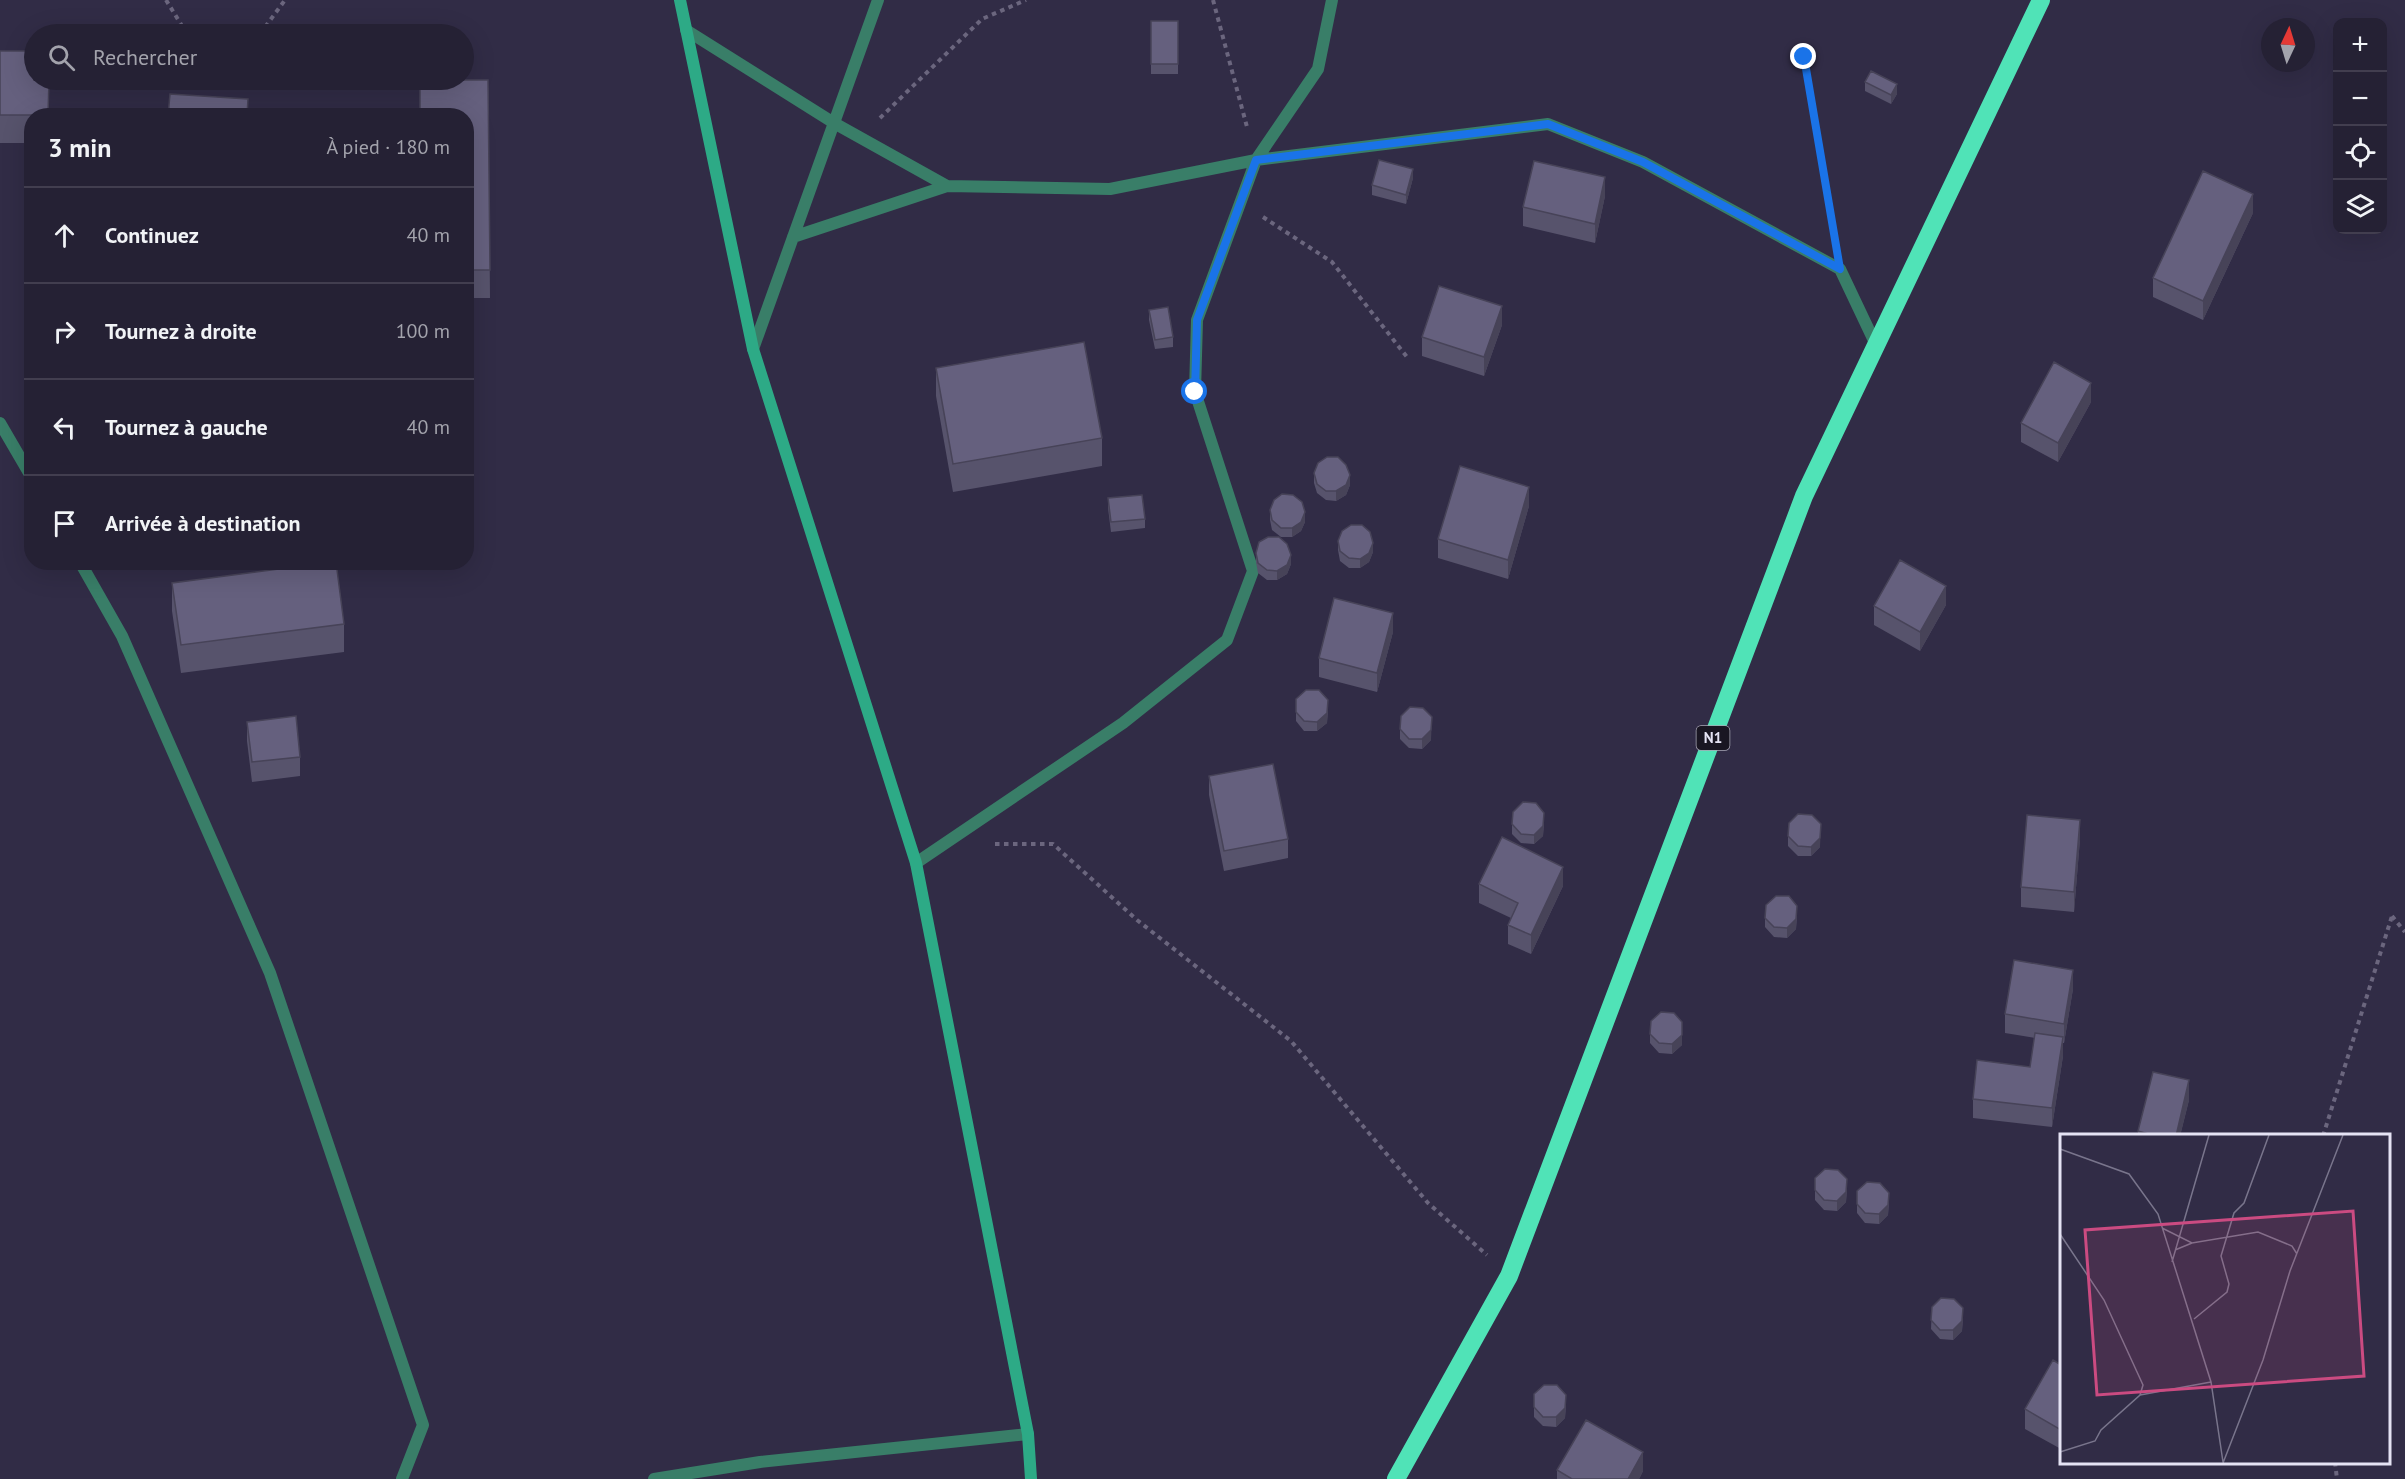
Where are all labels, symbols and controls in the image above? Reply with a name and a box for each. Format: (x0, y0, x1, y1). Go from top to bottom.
north arrow (2261, 18, 2315, 72)
map controls (2333, 18, 2387, 234)
button: + (2333, 18, 2387, 72)
search box (24, 24, 474, 90)
icon: search (45, 41, 78, 74)
text: Rechercher (93, 43, 197, 71)
route end (1790, 43, 1816, 69)
button: − (2333, 72, 2387, 126)
button: locate (2333, 126, 2387, 180)
text: 3 min (48, 131, 111, 164)
text: À pied · 180 m (326, 134, 450, 160)
button: layers (2333, 180, 2387, 234)
icon: ahead (48, 219, 81, 252)
text: Continuez (105, 221, 199, 249)
text: 40 m (407, 222, 450, 248)
icon: right (48, 315, 81, 348)
text: Tournez à droite (105, 317, 257, 345)
text: 100 m (396, 318, 450, 344)
route start (1181, 378, 1207, 404)
icon: left (48, 411, 81, 444)
text: Tournez à gauche (105, 413, 268, 441)
text: 40 m (407, 414, 450, 440)
icon: arrive (48, 507, 81, 540)
text: Arrivée à destination (105, 509, 301, 537)
road number: N1 (1696, 726, 1730, 750)
inset map (2060, 1134, 2390, 1464)

